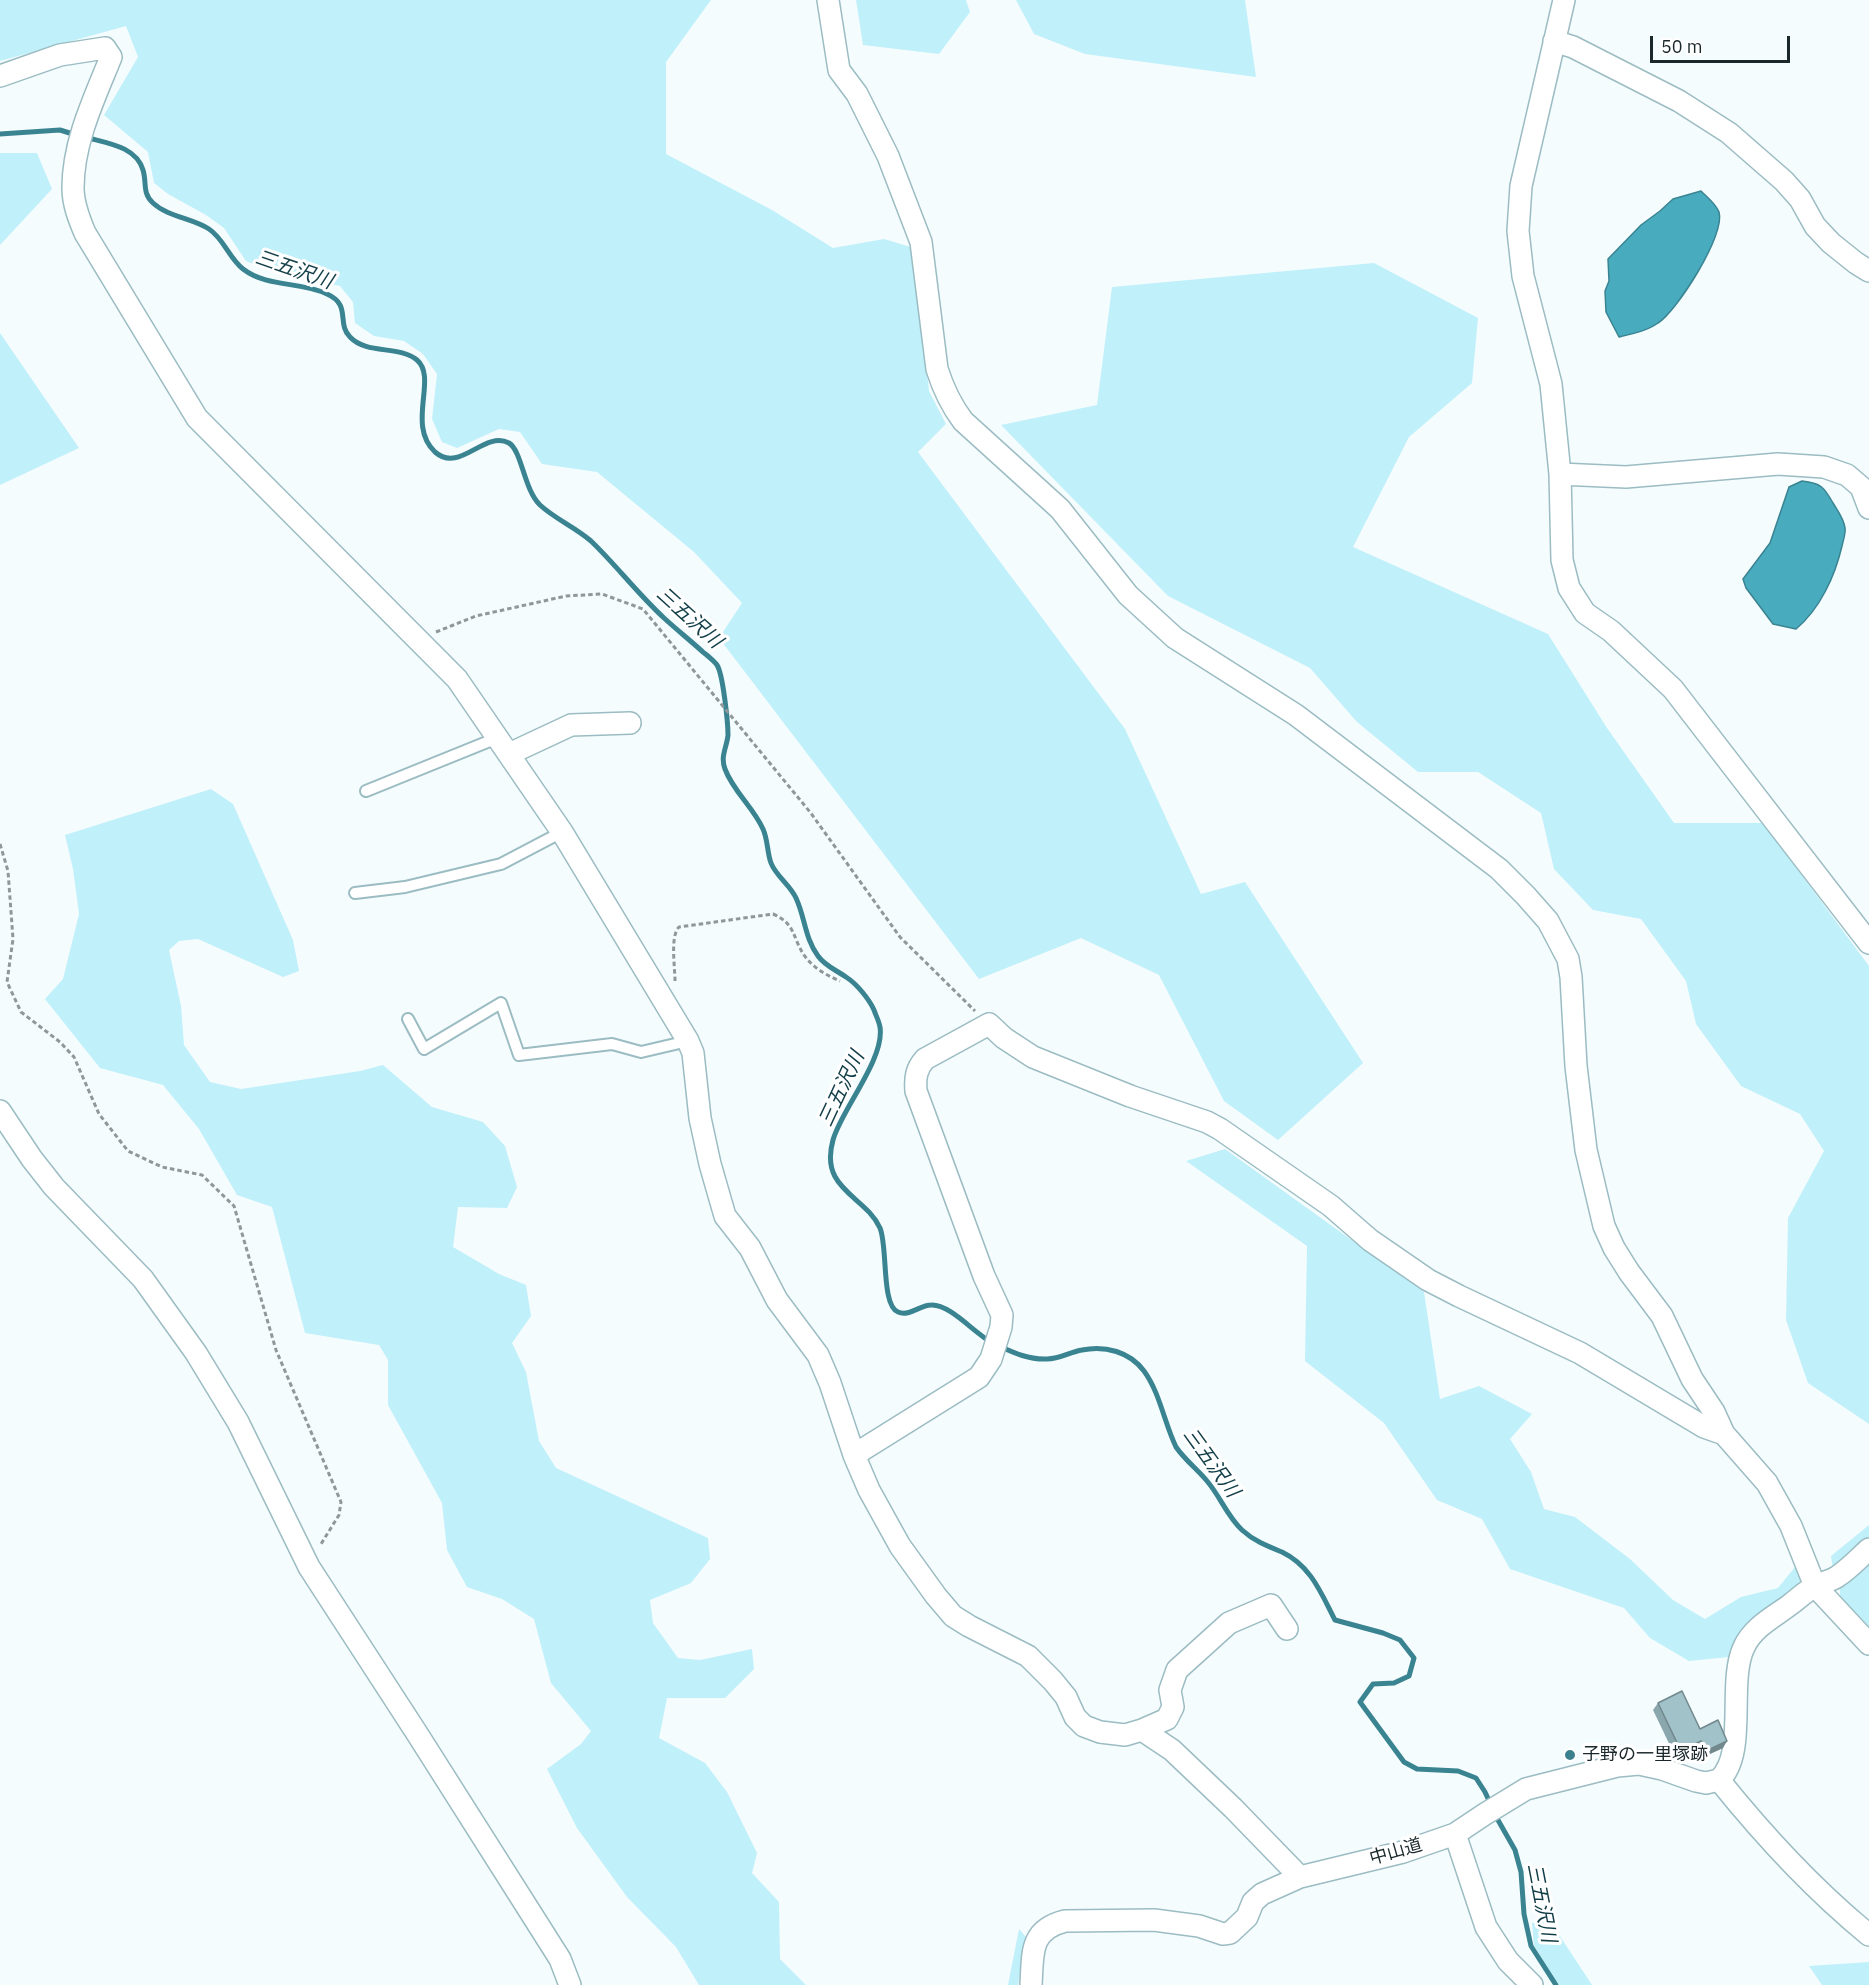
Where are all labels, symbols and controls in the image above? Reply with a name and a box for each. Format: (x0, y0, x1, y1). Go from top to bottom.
scale bar (1653, 24, 1792, 62)
text: 50 m (1661, 35, 1703, 58)
water label: 三五沢川 (252, 246, 336, 294)
water label: 三五沢川 (651, 582, 727, 654)
water label: 三五沢川 (814, 1048, 870, 1130)
water label: 三五沢川 (1178, 1424, 1244, 1502)
place label: 子野の一里塚跡 (1582, 1744, 1708, 1766)
marker: 子野の一里塚跡 (1563, 1748, 1577, 1762)
street label: 中山道 (1367, 1834, 1425, 1870)
water label: 三五沢川 (1522, 1861, 1560, 1945)

